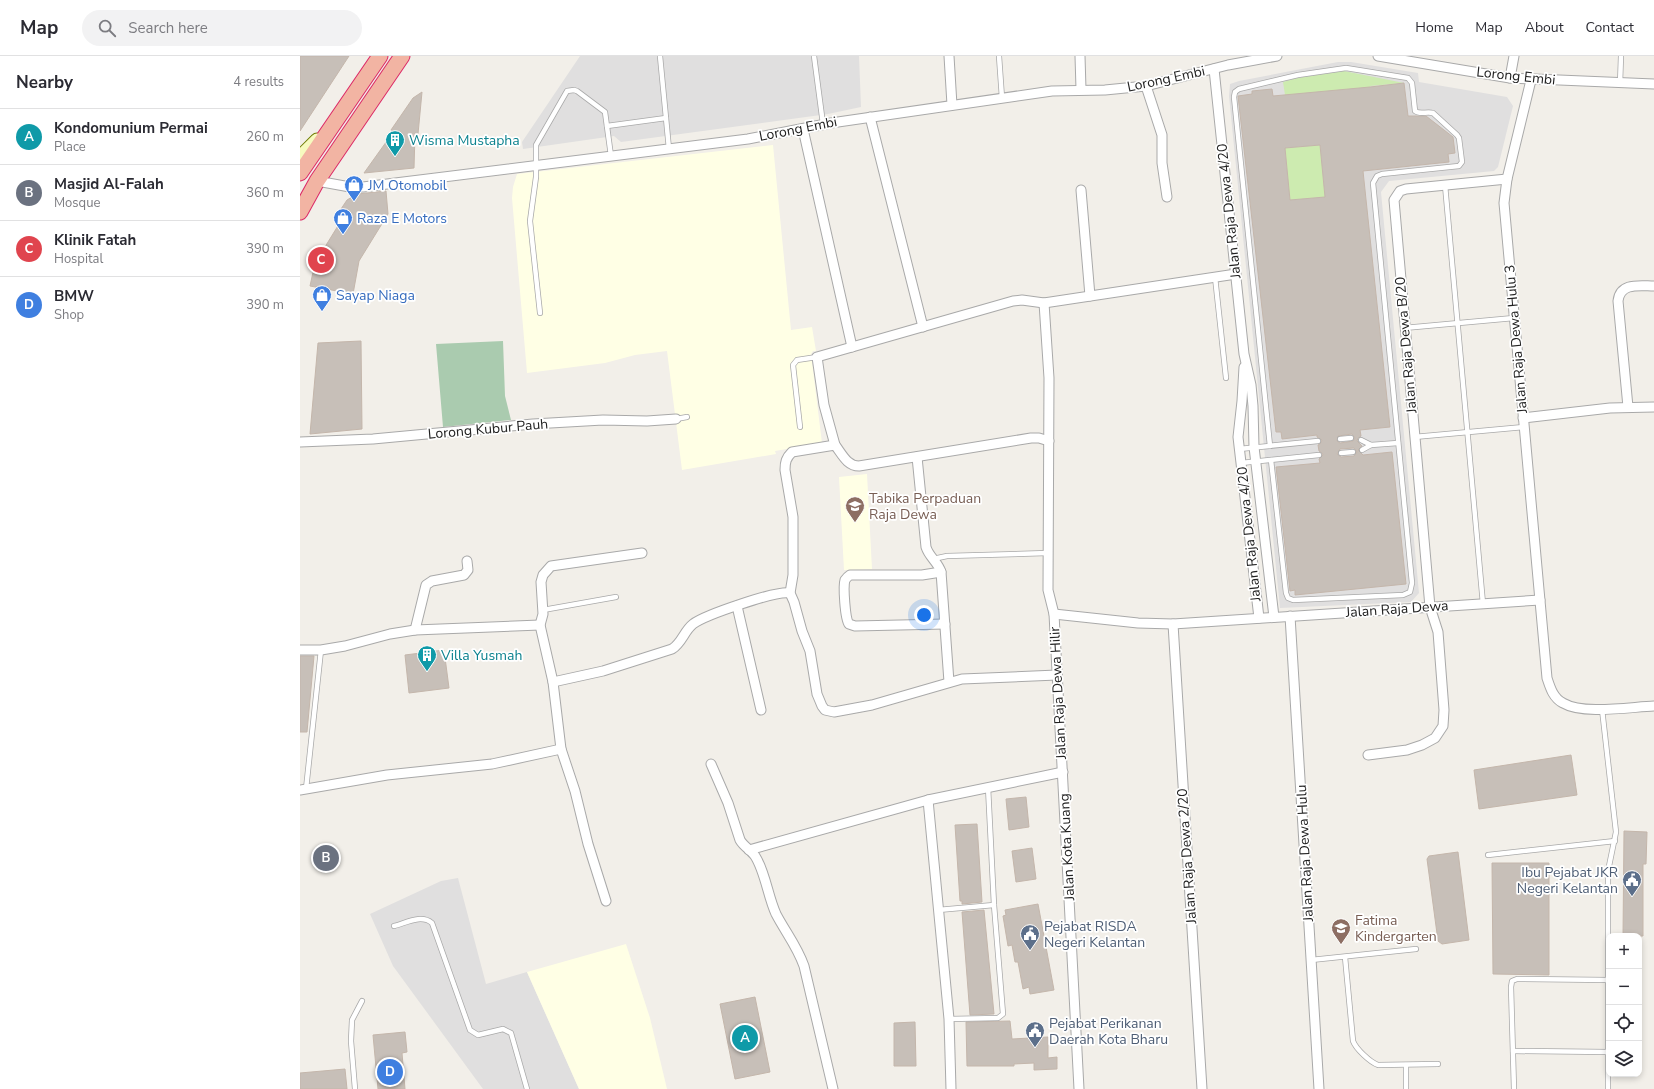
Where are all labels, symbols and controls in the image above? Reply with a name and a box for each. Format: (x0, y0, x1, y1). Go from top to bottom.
search box (82, 10, 362, 46)
text: Map (20, 15, 58, 41)
icon: search (96, 17, 118, 39)
text: Search here (128, 18, 208, 38)
text: Home (1415, 18, 1453, 37)
text: Map (1475, 18, 1503, 37)
text: About (1525, 18, 1564, 37)
text: Contact (1586, 18, 1634, 37)
street label: Lorong Embi (1125, 61, 1207, 97)
street label: Lorong Embi (1476, 62, 1556, 90)
text: Nearby (16, 71, 73, 94)
text: 4 results (233, 73, 284, 91)
street label: Lorong Embi (757, 112, 839, 146)
text: Kondomunium Permai (54, 118, 208, 138)
text: A (24, 128, 34, 146)
text: 260 m (246, 128, 284, 146)
building icon: Wisma Mustapha (384, 129, 406, 157)
place label: Wisma Mustapha (409, 131, 520, 150)
text: Place (54, 138, 86, 156)
street label: Jalan Raja Dewa 4/20 (1212, 143, 1246, 280)
text: Masjid Al-Falah (54, 174, 164, 194)
shop icon: JM Otomobil (343, 174, 365, 202)
place label: JM Otomobil (367, 176, 448, 195)
text: B (25, 184, 33, 202)
text: 360 m (246, 184, 284, 202)
text: Mosque (54, 194, 100, 212)
shop icon: Raza E Motors (332, 207, 354, 235)
place label: Raza E Motors (357, 209, 447, 228)
text: Klinik Fatah (54, 230, 136, 250)
text: C (25, 240, 33, 258)
text: 390 m (246, 240, 284, 258)
pin: C (308, 245, 334, 275)
text: Hospital (54, 250, 103, 268)
street label: Jalan Raja Dewa Hulu 3 (1500, 264, 1532, 415)
street label: Jalan Raja Dewa B/20 (1391, 276, 1422, 415)
shop icon: Sayap Niaga (311, 284, 333, 312)
text: BMW (54, 286, 94, 306)
place label: Sayap Niaga (336, 286, 415, 305)
text: D (24, 296, 34, 314)
text: 390 m (246, 296, 284, 314)
text: Shop (54, 306, 84, 324)
street label: Lorong Kubur Pauh (427, 414, 549, 444)
street label: Jalan Raja Dewa 4/20 (1232, 466, 1266, 603)
place label: Tabika Perpaduan Raja Dewa (869, 489, 981, 524)
school or university icon: Tabika Perpaduan Raja Dewa (844, 495, 866, 523)
street label: Jalan Raja Dewa (1344, 596, 1449, 622)
your location (914, 605, 934, 625)
street label: Jalan Raja Dewa Hilir (1045, 626, 1071, 761)
building icon: Villa Yusmah (416, 644, 438, 672)
place label: Villa Yusmah (440, 646, 522, 665)
street label: Jalan Raja Dewa Hulu (1292, 784, 1318, 923)
street label: Jalan Raja Dewa 2/20 (1173, 788, 1201, 925)
street label: Jalan Kota Kuang (1055, 793, 1079, 902)
pin: B (313, 843, 339, 873)
place label: Ibu Pejabat JKR Negeri Kelantan (1517, 863, 1618, 898)
public building icon: Ibu Pejabat JKR Negeri Kelantan (1621, 869, 1643, 897)
place label: Fatima Kindergarten (1355, 911, 1437, 946)
place label: Pejabat RISDA Negeri Kelantan (1044, 917, 1145, 952)
school or university icon: Fatima Kindergarten (1330, 917, 1352, 945)
public building icon: Pejabat RISDA Negeri Kelantan (1019, 923, 1041, 951)
map controls (1606, 933, 1642, 1077)
button: + (1606, 933, 1642, 969)
button: − (1606, 969, 1642, 1005)
button: locate (1606, 1005, 1642, 1041)
place label: Pejabat Perikanan Daerah Kota Bharu (1049, 1014, 1168, 1049)
public building icon: Pejabat Perikanan Daerah Kota Bharu (1024, 1020, 1046, 1048)
pin: A (732, 1023, 758, 1053)
button: layers (1606, 1041, 1642, 1077)
pin: D (377, 1057, 403, 1087)

